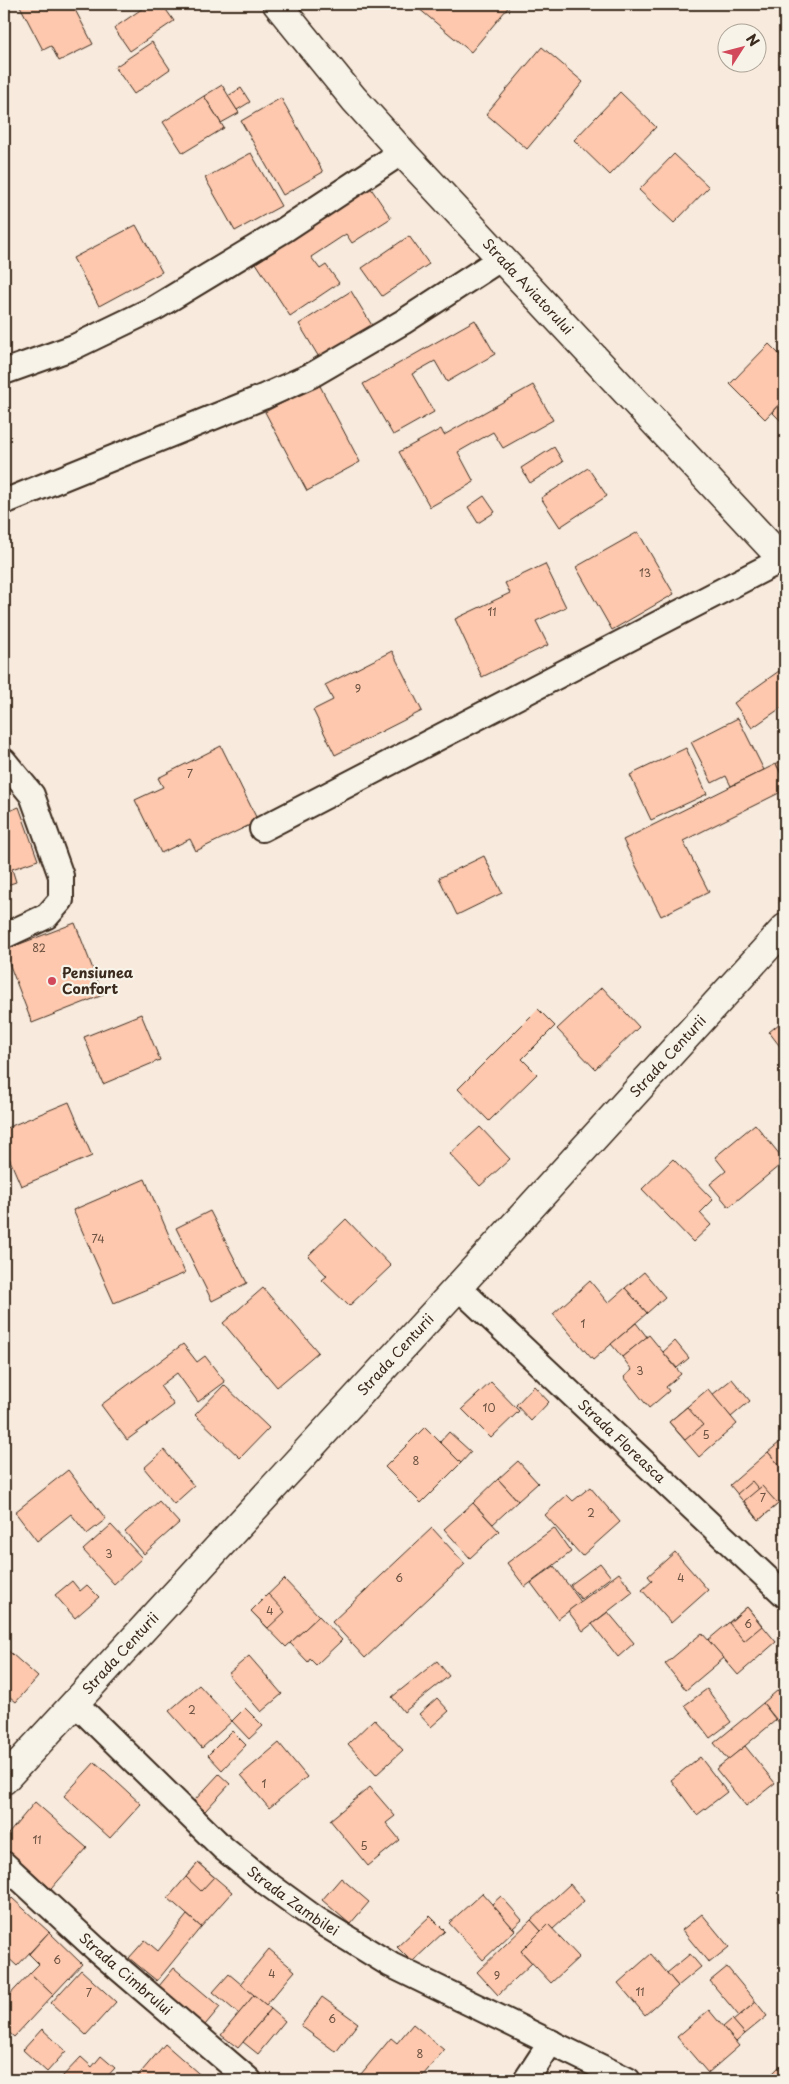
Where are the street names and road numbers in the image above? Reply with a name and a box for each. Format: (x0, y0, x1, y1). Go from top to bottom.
street label: Strada Aviatorului (478, 233, 578, 339)
street label: Strada Centurii (625, 1010, 711, 1102)
street label: Strada Centurii (352, 1309, 438, 1400)
street label: Strada Floreasca (573, 1394, 671, 1488)
street label: Strada Centurii (77, 1607, 163, 1699)
street label: Strada Zambilei (243, 1861, 343, 1941)
street label: Strada Cimbrului (75, 1928, 177, 2020)

